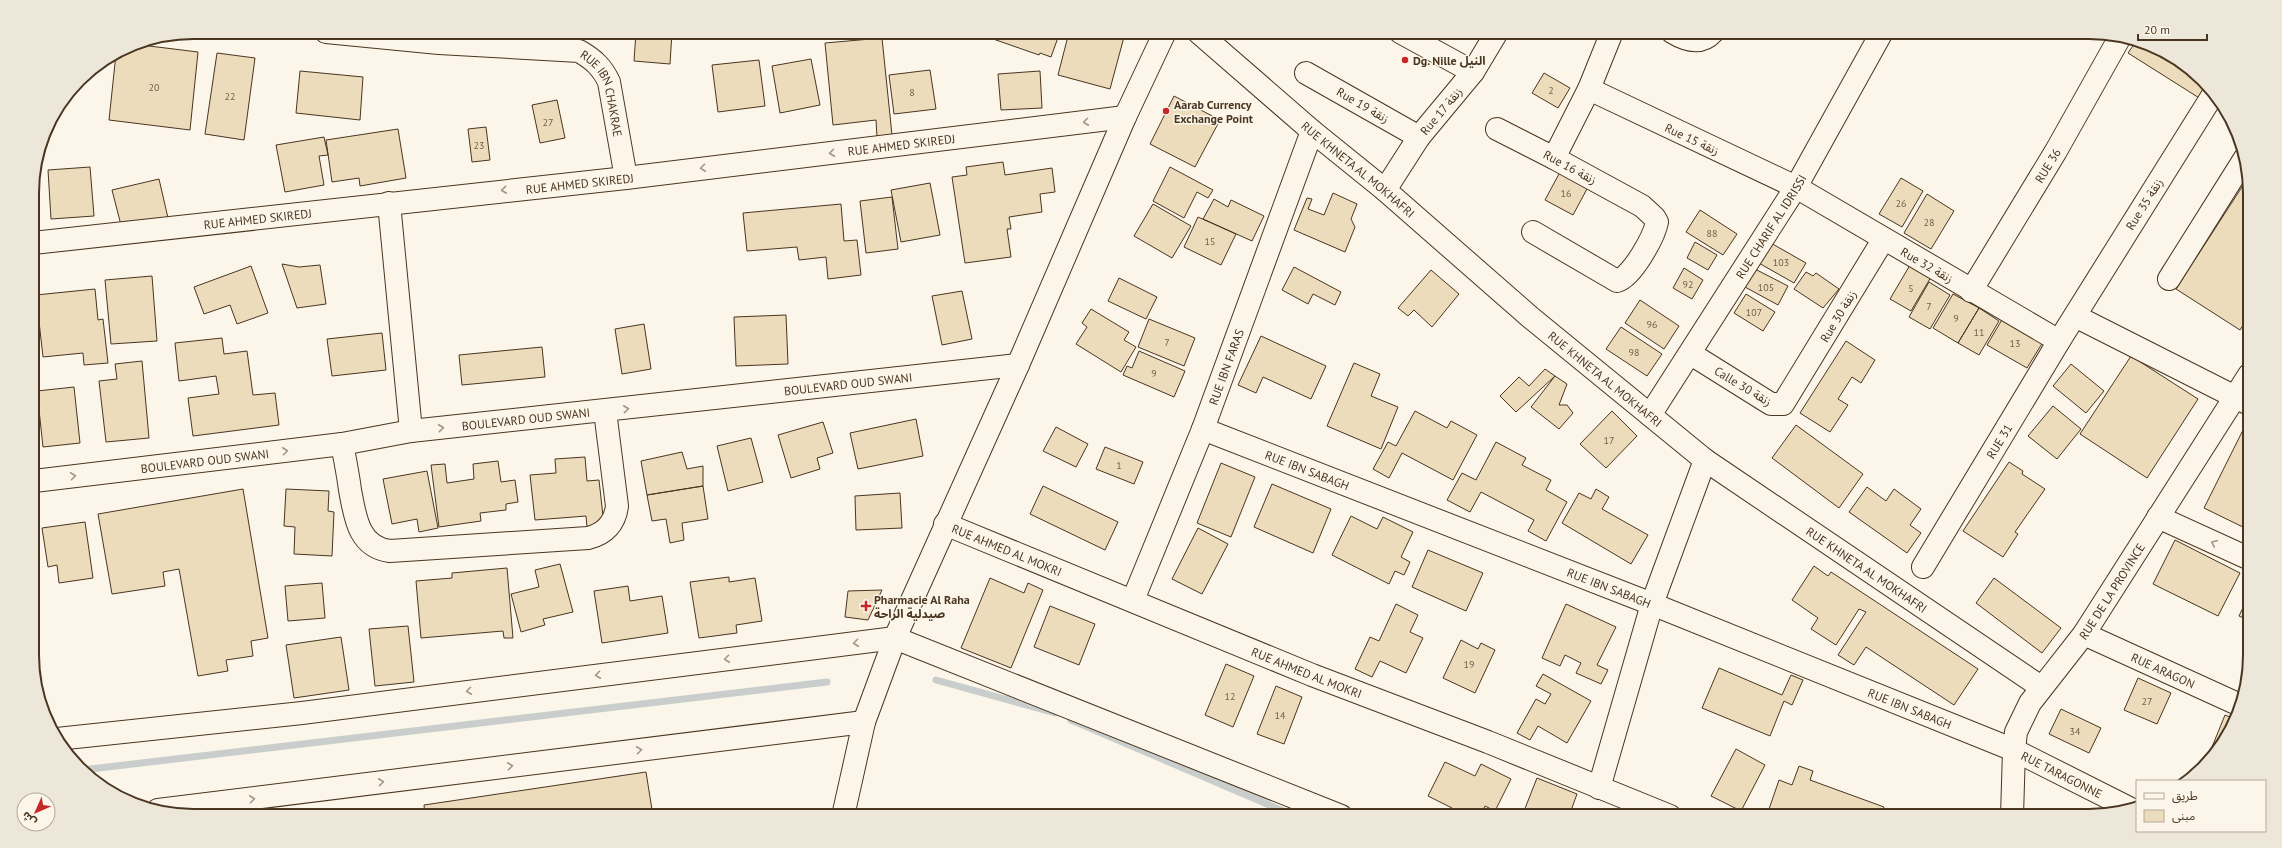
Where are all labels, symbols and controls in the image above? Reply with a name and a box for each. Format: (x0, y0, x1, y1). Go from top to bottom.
scale bar (2138, 16, 2207, 42)
text: 20 m (2144, 22, 2170, 37)
street label: RUE IBN CHAKRAE (578, 46, 626, 138)
place label: Dg. Nille النيل (1413, 53, 1486, 68)
marker: Dg. Nille النيل (1400, 55, 1410, 65)
house number: 20 (149, 81, 160, 94)
street label: Rue 19 زنقة (1334, 84, 1392, 126)
street label: Rue 17 زنقة (1417, 84, 1465, 138)
house number: 2 (1548, 84, 1554, 97)
house number: 8 (909, 86, 915, 99)
house number: 22 (225, 90, 235, 103)
place label: Aarab Currency Exchange Point (1174, 97, 1254, 126)
marker: Aarab Currency Exchange Point (1161, 106, 1171, 116)
house number: 27 (543, 116, 553, 129)
one-way arrow (1083, 117, 1090, 126)
street label: RUE KHNETA AL MOKHAFRI (1299, 118, 1418, 220)
street label: Rue 15 زنقة (1662, 120, 1722, 158)
street label: RUE AHMED SKIREDJ (847, 130, 956, 158)
house number: 23 (474, 139, 484, 152)
street label: RUE 36 (2031, 145, 2063, 185)
street label: Rue 16 زنقة (1541, 147, 1599, 187)
one-way arrow (829, 148, 835, 157)
one-way arrow (700, 163, 706, 172)
street label: RUE AHMED SKIREDJ (525, 170, 635, 196)
street label: RUE CHARIF AL IDRISSI (1732, 172, 1809, 281)
street label: Rue 35 زنقة (2122, 175, 2166, 233)
one-way arrow (501, 186, 508, 195)
house number: 16 (1561, 187, 1571, 200)
house number: 26 (1896, 197, 1906, 210)
street label: RUE AHMED SKIREDJ (203, 205, 312, 232)
house number: 28 (1924, 216, 1934, 229)
house number: 88 (1707, 227, 1717, 240)
house number: 15 (1205, 235, 1215, 248)
street label: Rue 32 زنقة (1898, 244, 1956, 286)
house number: 103 (1773, 256, 1789, 269)
house number: 92 (1683, 278, 1693, 291)
house number: 105 (1758, 281, 1774, 294)
house number: 5 (1908, 282, 1914, 295)
street label: Rue 30 زنقة (1817, 287, 1859, 345)
house number: 7 (1926, 300, 1932, 313)
house number: 107 (1746, 306, 1762, 319)
house number: 9 (1953, 312, 1959, 325)
house number: 96 (1647, 318, 1657, 331)
house number: 11 (1974, 326, 1984, 339)
street label: RUE IBN FARAS (1205, 327, 1247, 407)
street label: RUE KHNETA AL MOKHAFRI (1545, 328, 1665, 430)
house number: 7 (1164, 336, 1170, 349)
house number: 13 (2010, 337, 2020, 350)
house number: 98 (1629, 346, 1639, 359)
street label: Calle 30 زنقة (1712, 363, 1774, 409)
house number: 9 (1151, 367, 1157, 380)
street label: BOULEVARD OUD SWANI (783, 369, 913, 398)
street label: BOULEVARD OUD SWANI (461, 404, 591, 433)
one-way arrow (623, 404, 629, 413)
street label: RUE 31 (1983, 421, 2015, 461)
one-way arrow (438, 423, 444, 432)
house number: 17 (1604, 434, 1614, 447)
street label: BOULEVARD OUD SWANI (140, 445, 270, 476)
one-way arrow (282, 447, 288, 456)
street label: RUE IBN SABAGH (1263, 447, 1352, 493)
house number: 1 (1116, 459, 1122, 472)
one-way arrow (70, 472, 76, 481)
street label: RUE AHMED AL MOKRI (950, 520, 1064, 579)
street label: RUE KHNETA AL MOKHAFRI (1804, 523, 1930, 616)
street label: RUE DE LA PROVINCE (2075, 540, 2148, 642)
one-way arrow (2211, 540, 2219, 548)
street label: RUE IBN SABAGH (1565, 564, 1653, 610)
place label: Pharmacie Al Raha صيدلية الراحة (874, 592, 970, 621)
marker: Pharmacie Al Raha صيدلية الراحة (861, 601, 871, 611)
one-way arrow (853, 638, 859, 647)
street label: RUE AHMED AL MOKRI (1249, 643, 1364, 701)
street label: RUE ARAGON (2129, 649, 2197, 691)
one-way arrow (724, 654, 730, 663)
house number: 19 (1464, 658, 1474, 671)
one-way arrow (595, 670, 601, 679)
street label: RUE IBN SABAGH (1866, 684, 1954, 732)
one-way arrow (466, 686, 472, 695)
house number: 12 (1225, 690, 1235, 703)
house number: 27 (2142, 695, 2152, 708)
house number: 14 (1275, 709, 1286, 722)
house number: 34 (2070, 725, 2081, 738)
one-way arrow (636, 746, 642, 755)
street label: RUE TARAGONNE (2019, 748, 2105, 801)
one-way arrow (507, 762, 513, 771)
one-way arrow (378, 778, 384, 787)
legend (2136, 780, 2266, 832)
text: طريق (2172, 788, 2198, 804)
north arrow (16, 792, 56, 832)
one-way arrow (249, 794, 255, 803)
text: مبنى (2172, 808, 2195, 823)
text: ش (19, 809, 39, 829)

